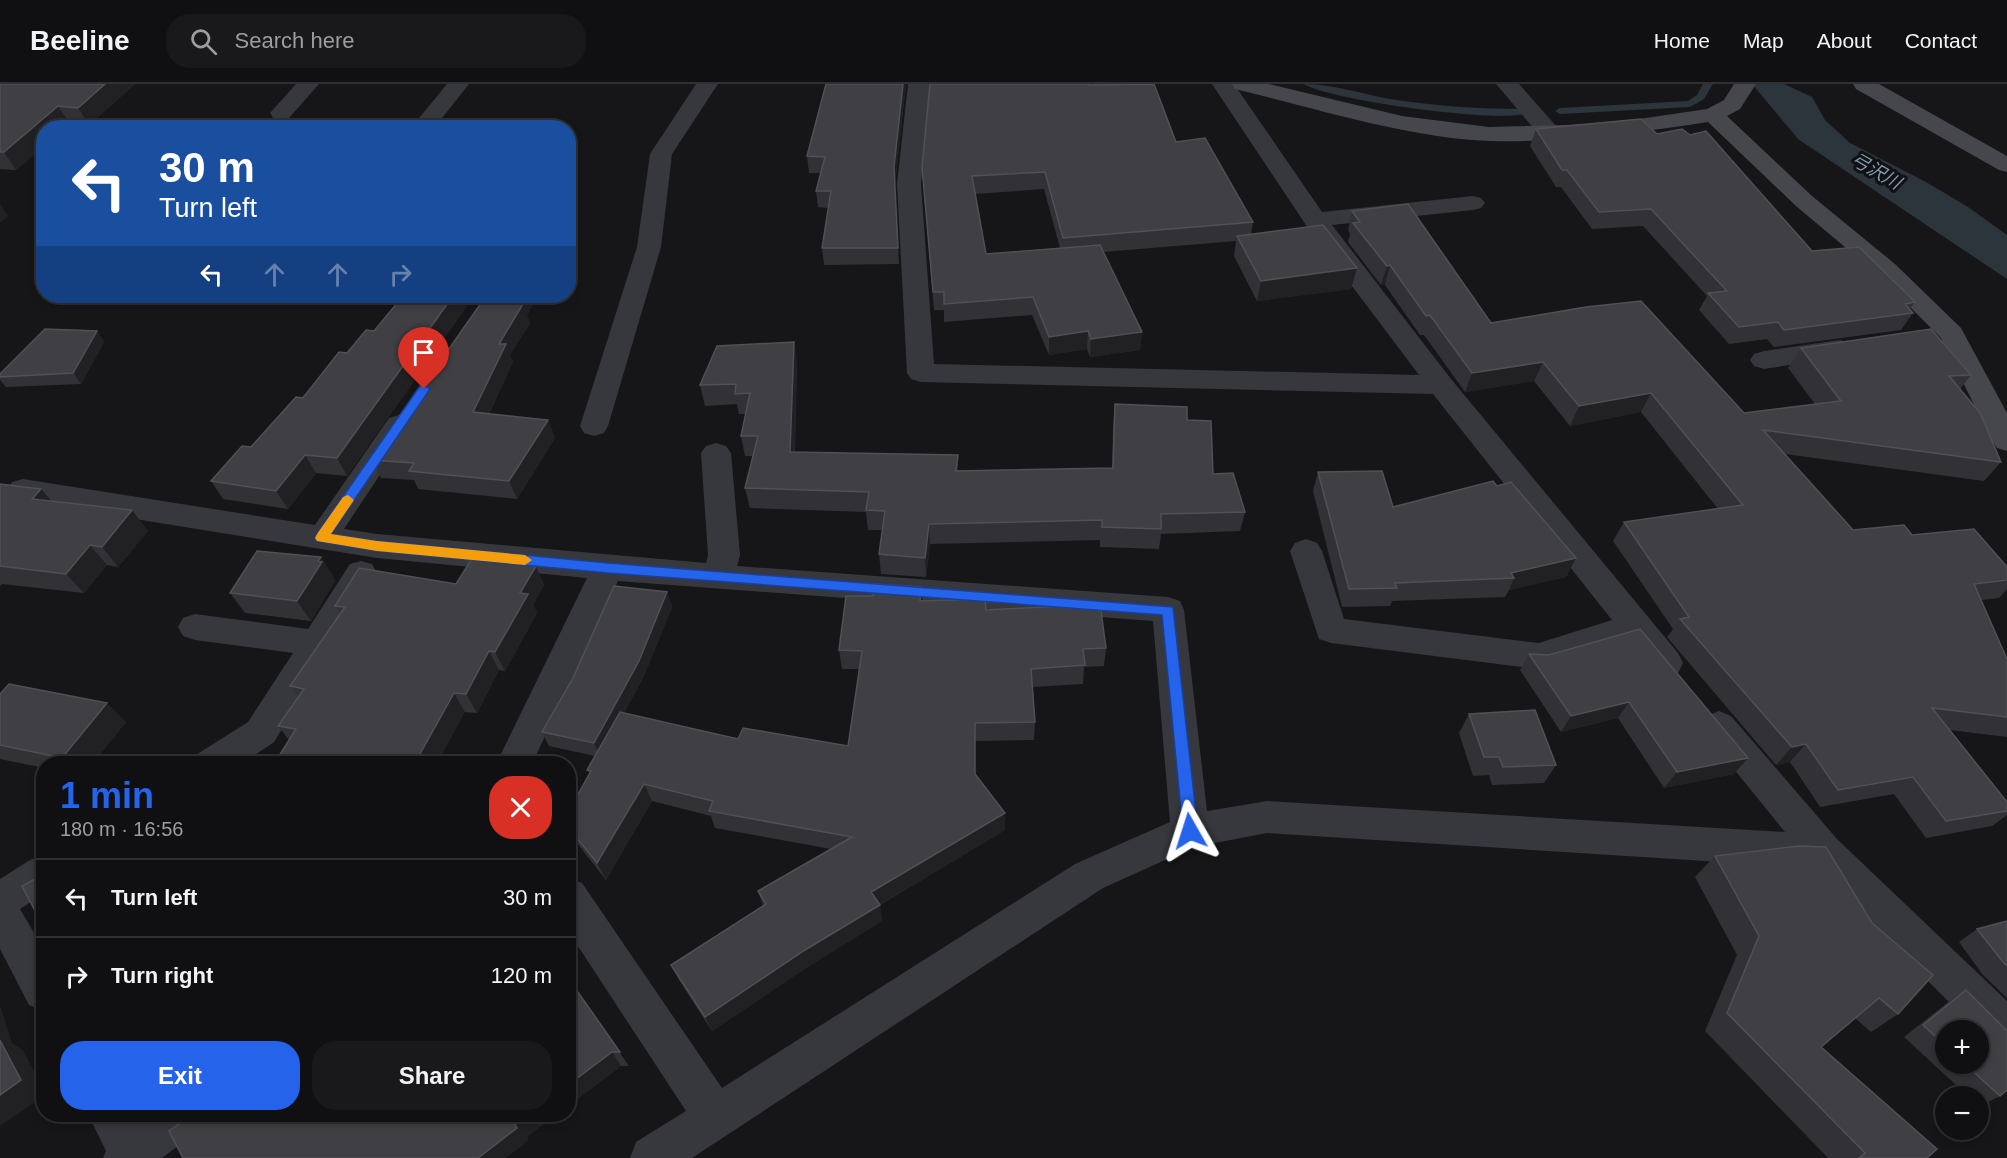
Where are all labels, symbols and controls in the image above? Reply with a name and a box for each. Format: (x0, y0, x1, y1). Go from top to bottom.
search box (166, 14, 586, 68)
text: Beeline (30, 25, 130, 56)
icon: search (187, 25, 220, 58)
text: Search here (235, 28, 354, 53)
text: Home (1654, 29, 1710, 52)
text: Map (1743, 29, 1784, 52)
text: About (1817, 29, 1872, 52)
text: Contact (1905, 29, 1977, 52)
icon: left (60, 144, 138, 222)
text: 30 m (159, 144, 255, 191)
water label: 弓沢川 (1848, 149, 1906, 194)
text: Turn left (159, 193, 257, 223)
icon: left (195, 258, 228, 291)
icon: ahead (258, 258, 291, 291)
icon: ahead (321, 258, 354, 291)
icon: right (384, 258, 417, 291)
pin (398, 327, 449, 389)
icon: arrive (407, 336, 440, 369)
text: 1 min (60, 775, 154, 816)
button: close (489, 776, 552, 839)
position arrow (1158, 799, 1222, 863)
text: 180 m · 16:56 (60, 818, 183, 840)
icon: left (60, 882, 93, 915)
text: Turn left (111, 885, 197, 910)
text: 30 m (503, 885, 552, 910)
icon: right (60, 960, 93, 993)
text: Turn right (111, 963, 213, 988)
text: 120 m (491, 963, 552, 988)
map controls (1935, 1020, 1989, 1140)
button: + (1935, 1020, 1989, 1074)
button: Exit (60, 1041, 300, 1110)
button: Share (312, 1041, 552, 1110)
button: − (1935, 1086, 1989, 1140)

